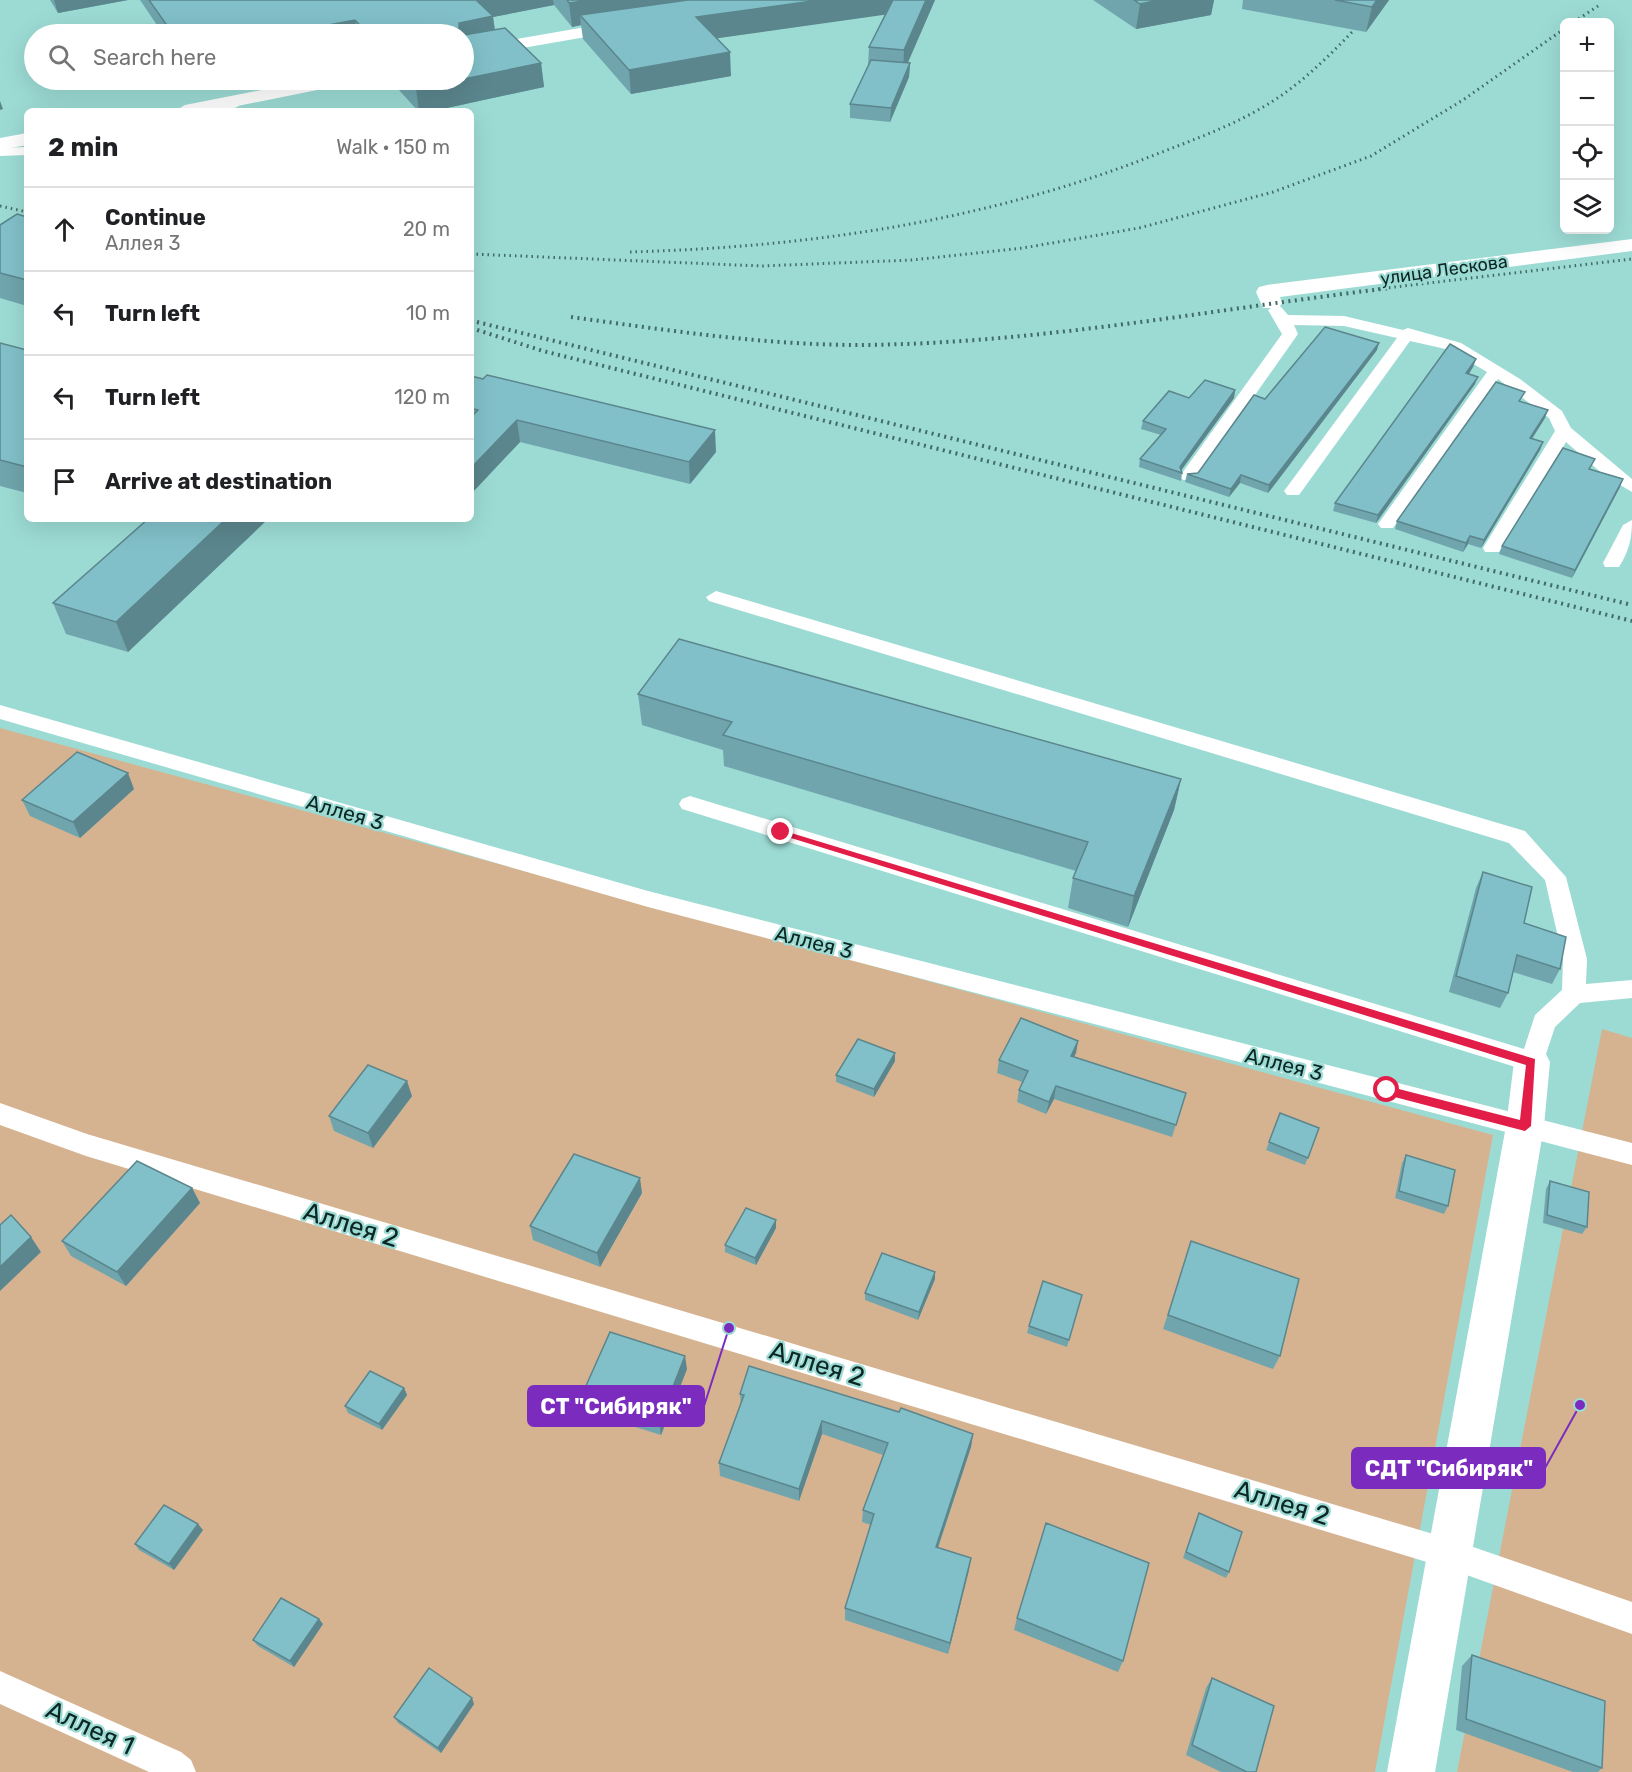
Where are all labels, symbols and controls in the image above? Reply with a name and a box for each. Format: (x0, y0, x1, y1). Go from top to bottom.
map controls (1560, 18, 1614, 234)
button: + (1560, 18, 1614, 72)
search box (24, 24, 474, 90)
icon: search (45, 41, 78, 74)
text: Search here (93, 44, 216, 71)
button: − (1560, 72, 1614, 126)
button: locate (1560, 126, 1614, 180)
text: 2 min (48, 132, 118, 163)
text: Walk · 150 m (336, 135, 450, 159)
button: layers (1560, 180, 1614, 234)
text: Continue (105, 204, 206, 231)
icon: ahead (48, 213, 81, 246)
text: 20 m (403, 217, 450, 241)
text: Аллея 3 (105, 231, 181, 255)
street label: улица Лескова (1379, 250, 1509, 290)
icon: left (48, 297, 81, 330)
text: Turn left (105, 300, 200, 327)
text: 10 m (406, 301, 450, 325)
icon: left (48, 381, 81, 414)
text: Turn left (105, 384, 200, 411)
text: 120 m (394, 385, 450, 409)
icon: arrive (48, 465, 81, 498)
text: Arrive at destination (105, 468, 332, 495)
street label: Аллея 3 (303, 789, 387, 835)
route end (767, 818, 793, 844)
street label: Аллея 3 (772, 920, 856, 964)
street label: Аллея 3 (1242, 1042, 1326, 1086)
route start (1373, 1076, 1399, 1102)
street label: Аллея 2 (300, 1196, 402, 1254)
street label: Аллея 2 (766, 1335, 868, 1393)
callout: СТ "Сибиряк" (528, 1386, 704, 1426)
text: СТ "Сибиряк" (540, 1393, 692, 1420)
callout: СДТ "Сибиряк" (1352, 1448, 1545, 1488)
text: СДТ "Сибиряк" (1365, 1455, 1533, 1482)
street label: Аллея 2 (1231, 1474, 1333, 1532)
street label: Аллея 1 (41, 1694, 139, 1762)

